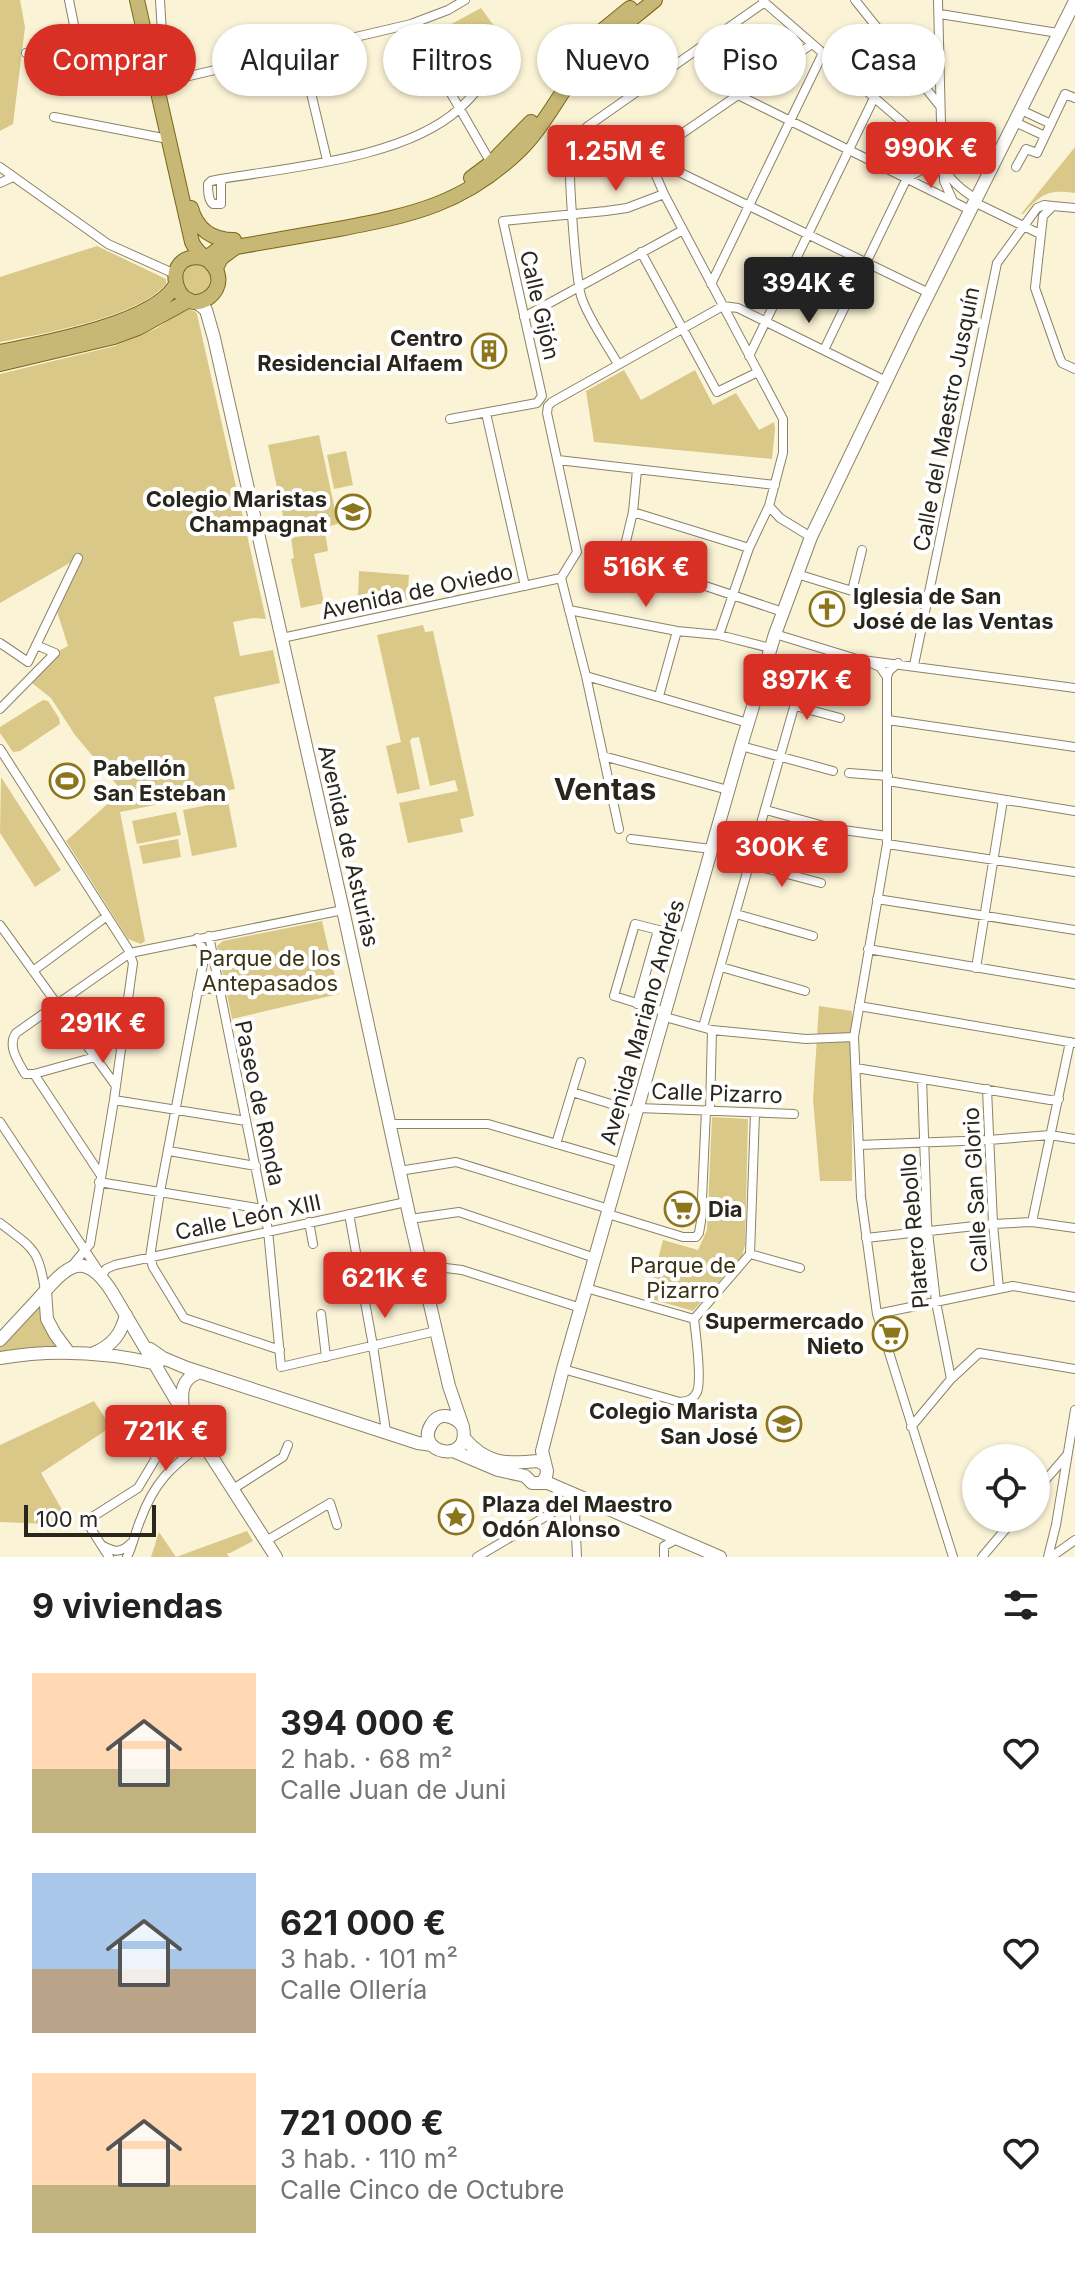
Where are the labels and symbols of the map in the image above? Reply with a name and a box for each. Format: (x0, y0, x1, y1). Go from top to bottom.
pin: 990K € (866, 122, 996, 190)
pin: 1.25M € (542, 125, 690, 193)
street label: Calle Gijón (515, 248, 565, 362)
pin: 394K € (744, 257, 874, 325)
street label: Calle del Maestro Jusquín (908, 284, 984, 554)
place label: Centro Residencial Alfaem (257, 325, 463, 376)
building icon: Centro Residencial Alfaem (470, 332, 508, 370)
place label: Colegio Maristas Champagnat (146, 486, 327, 537)
school or university icon: Colegio Maristas Champagnat (334, 493, 372, 531)
pin: 516K € (581, 541, 711, 609)
street label: Avenida de Oviedo (319, 558, 515, 624)
place label: Iglesia de San José de las Ventas (853, 583, 1054, 634)
church icon: Iglesia de San José de las Ventas (808, 590, 846, 628)
pin: 897K € (742, 654, 872, 722)
street label: Avenida de Asturias (313, 743, 385, 949)
place label: Pabellón San Esteban (93, 755, 226, 806)
sports icon: Pabellón San Esteban (48, 762, 86, 800)
district label: Ventas (554, 771, 656, 807)
pin: 300K € (717, 821, 847, 889)
street label: Avenida Mariano Andrés (595, 896, 689, 1148)
park label: Parque de los Antepasados (199, 945, 341, 996)
pin: 291K € (38, 997, 168, 1065)
street label: Paseo de Ronda (230, 1018, 290, 1188)
street label: Calle Pizarro (651, 1078, 783, 1108)
street label: Calle San Glorio (958, 1107, 992, 1273)
street label: Platero Rebollo (894, 1152, 934, 1310)
street label: Calle León XIII (173, 1189, 323, 1245)
supermarket icon: Dia (663, 1190, 701, 1228)
place label: Dia (708, 1196, 743, 1222)
pin: 621K € (320, 1252, 450, 1320)
park label: Parque de Pizarro (630, 1252, 736, 1303)
place label: Supermercado Nieto (705, 1308, 864, 1359)
supermarket icon: Supermercado Nieto (871, 1315, 909, 1353)
place label: Colegio Marista San José (589, 1398, 758, 1449)
pin: 721K € (101, 1405, 231, 1473)
school or university icon: Colegio Marista San José (765, 1405, 803, 1443)
place label: Plaza del Maestro Odón Alonso (482, 1491, 672, 1542)
place icon: Plaza del Maestro Odón Alonso (437, 1498, 475, 1536)
scale bar (24, 1501, 156, 1537)

